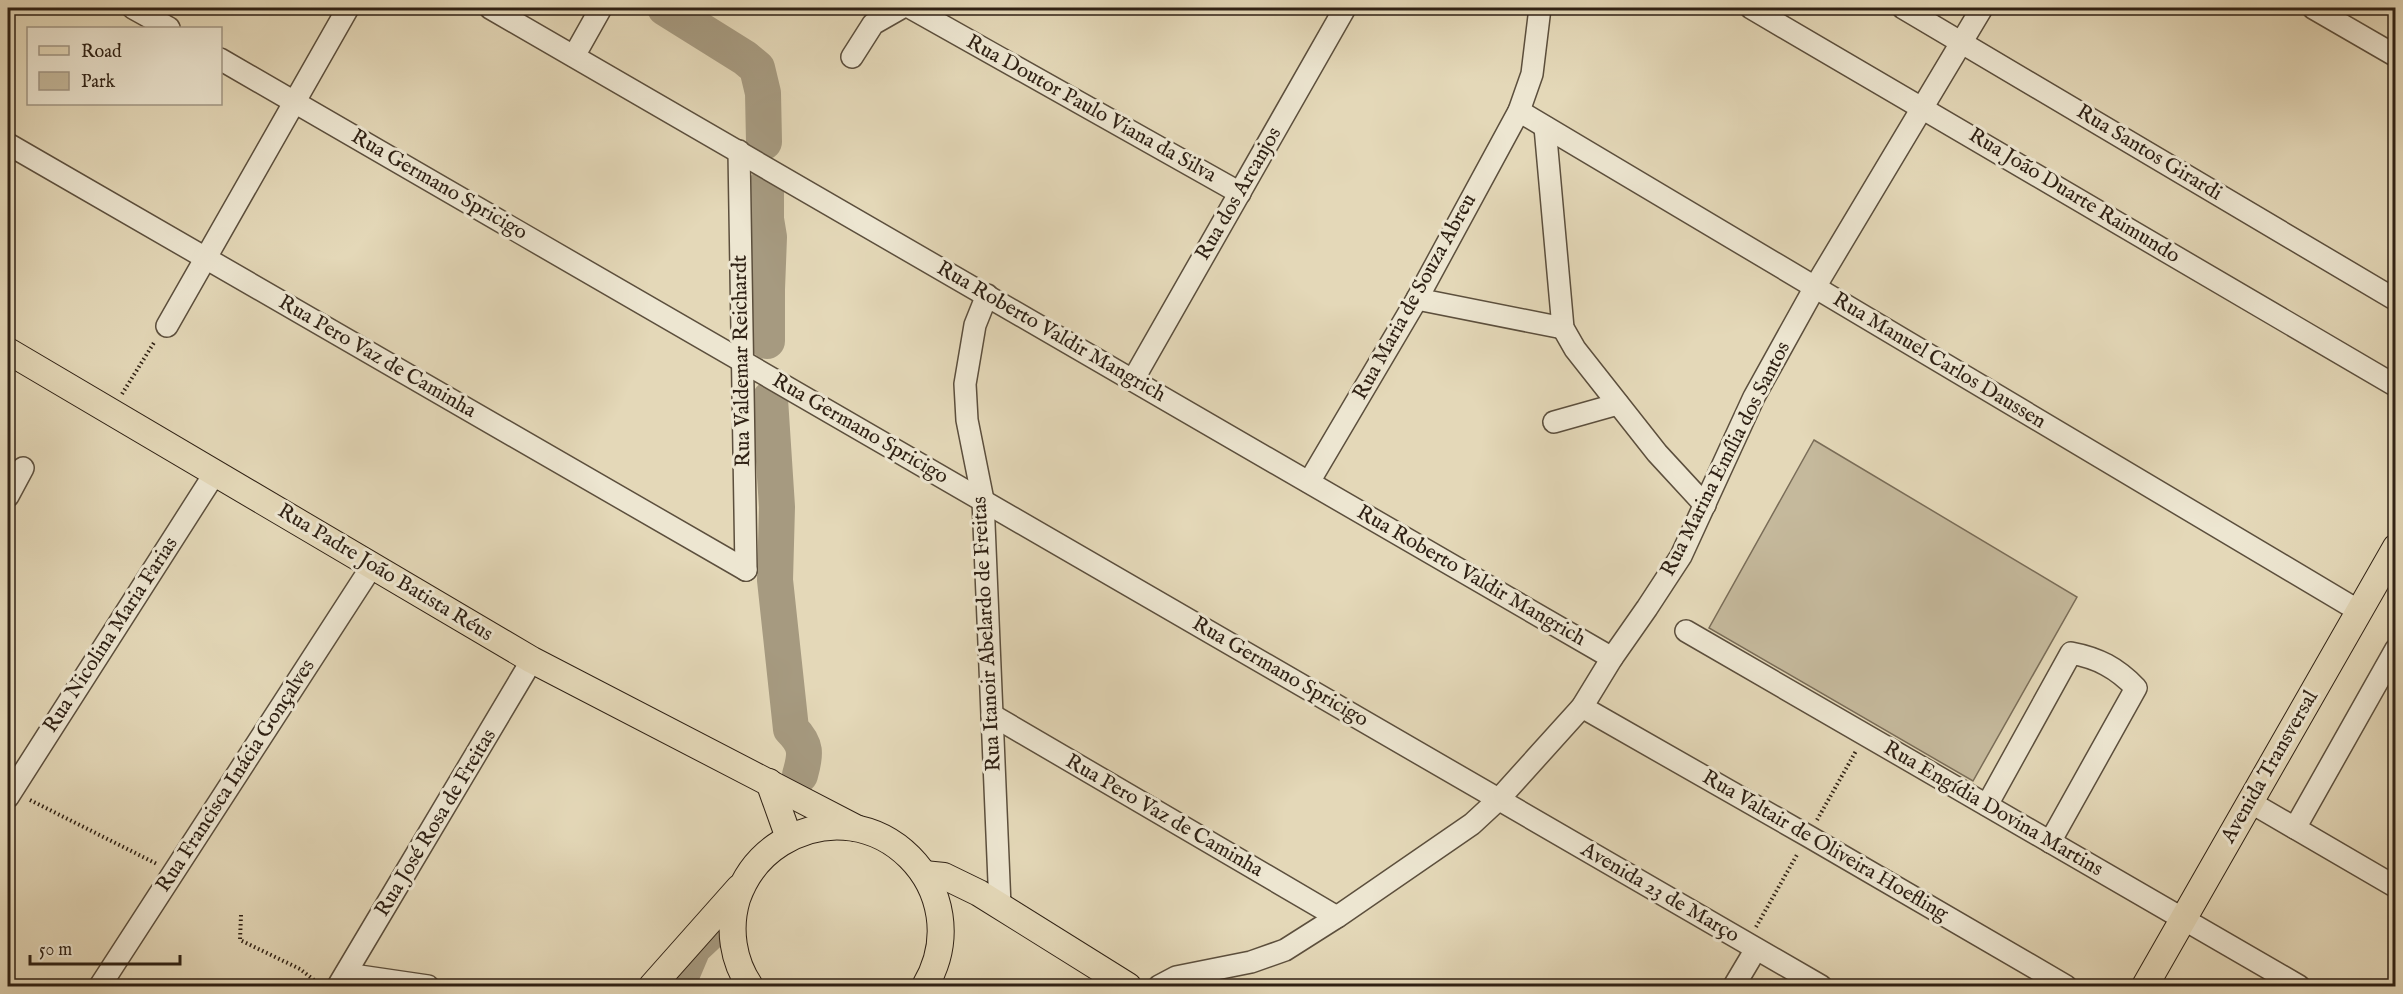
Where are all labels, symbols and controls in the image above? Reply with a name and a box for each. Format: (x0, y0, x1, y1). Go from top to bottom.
legend (27, 27, 222, 105)
street label: Rua Doutor Paulo Viana da Silva (961, 29, 1222, 190)
text: Road (81, 41, 122, 64)
text: Park (81, 71, 116, 94)
street label: Rua Santos Girardi (2071, 99, 2227, 207)
street label: Rua dos Arcanjos (1190, 122, 1288, 266)
street label: Rua João Duarte Raimundo (1963, 122, 2185, 270)
street label: Rua Germano Spricigo (346, 123, 532, 247)
street label: Rua Maria de Souza Abreu (1347, 189, 1483, 405)
street label: Rua Valdemar Reichardt (727, 255, 757, 467)
street label: Rua Roberto Valdir Mangrich (932, 255, 1170, 409)
street label: Rua Manuel Carlos Daussen (1827, 287, 2051, 435)
street label: Rua Pero Vaz de Caminha (273, 289, 482, 425)
street label: Rua Marina Emília dos Santos (1655, 337, 1797, 581)
street label: Rua Germano Spricigo (767, 367, 953, 491)
street label: Rua Itanoir Abelardo de Freitas (966, 496, 1008, 772)
street label: Rua Padre João Batista Réus (272, 498, 498, 648)
street label: Rua Roberto Valdir Mangrich (1352, 499, 1590, 653)
street label: Rua Nicolina Maria Farias (38, 532, 184, 738)
street label: Rua Germano Spricigo (1187, 610, 1373, 734)
street label: Rua Francisca Inácia Gonçalves (150, 654, 322, 898)
street label: Avenida Transversal (2215, 686, 2325, 849)
street label: Rua José Rosa de Freitas (369, 724, 503, 922)
street label: Rua Engídia Dovina Martins (1878, 735, 2108, 883)
street label: Rua Pero Vaz de Caminha (1060, 748, 1269, 884)
street label: Rua Valtair de Oliveira Hoefling (1697, 764, 1953, 928)
street label: Avenida 23 de Março (1575, 836, 1744, 949)
scale bar (30, 928, 180, 966)
text: 50 m (39, 939, 72, 962)

